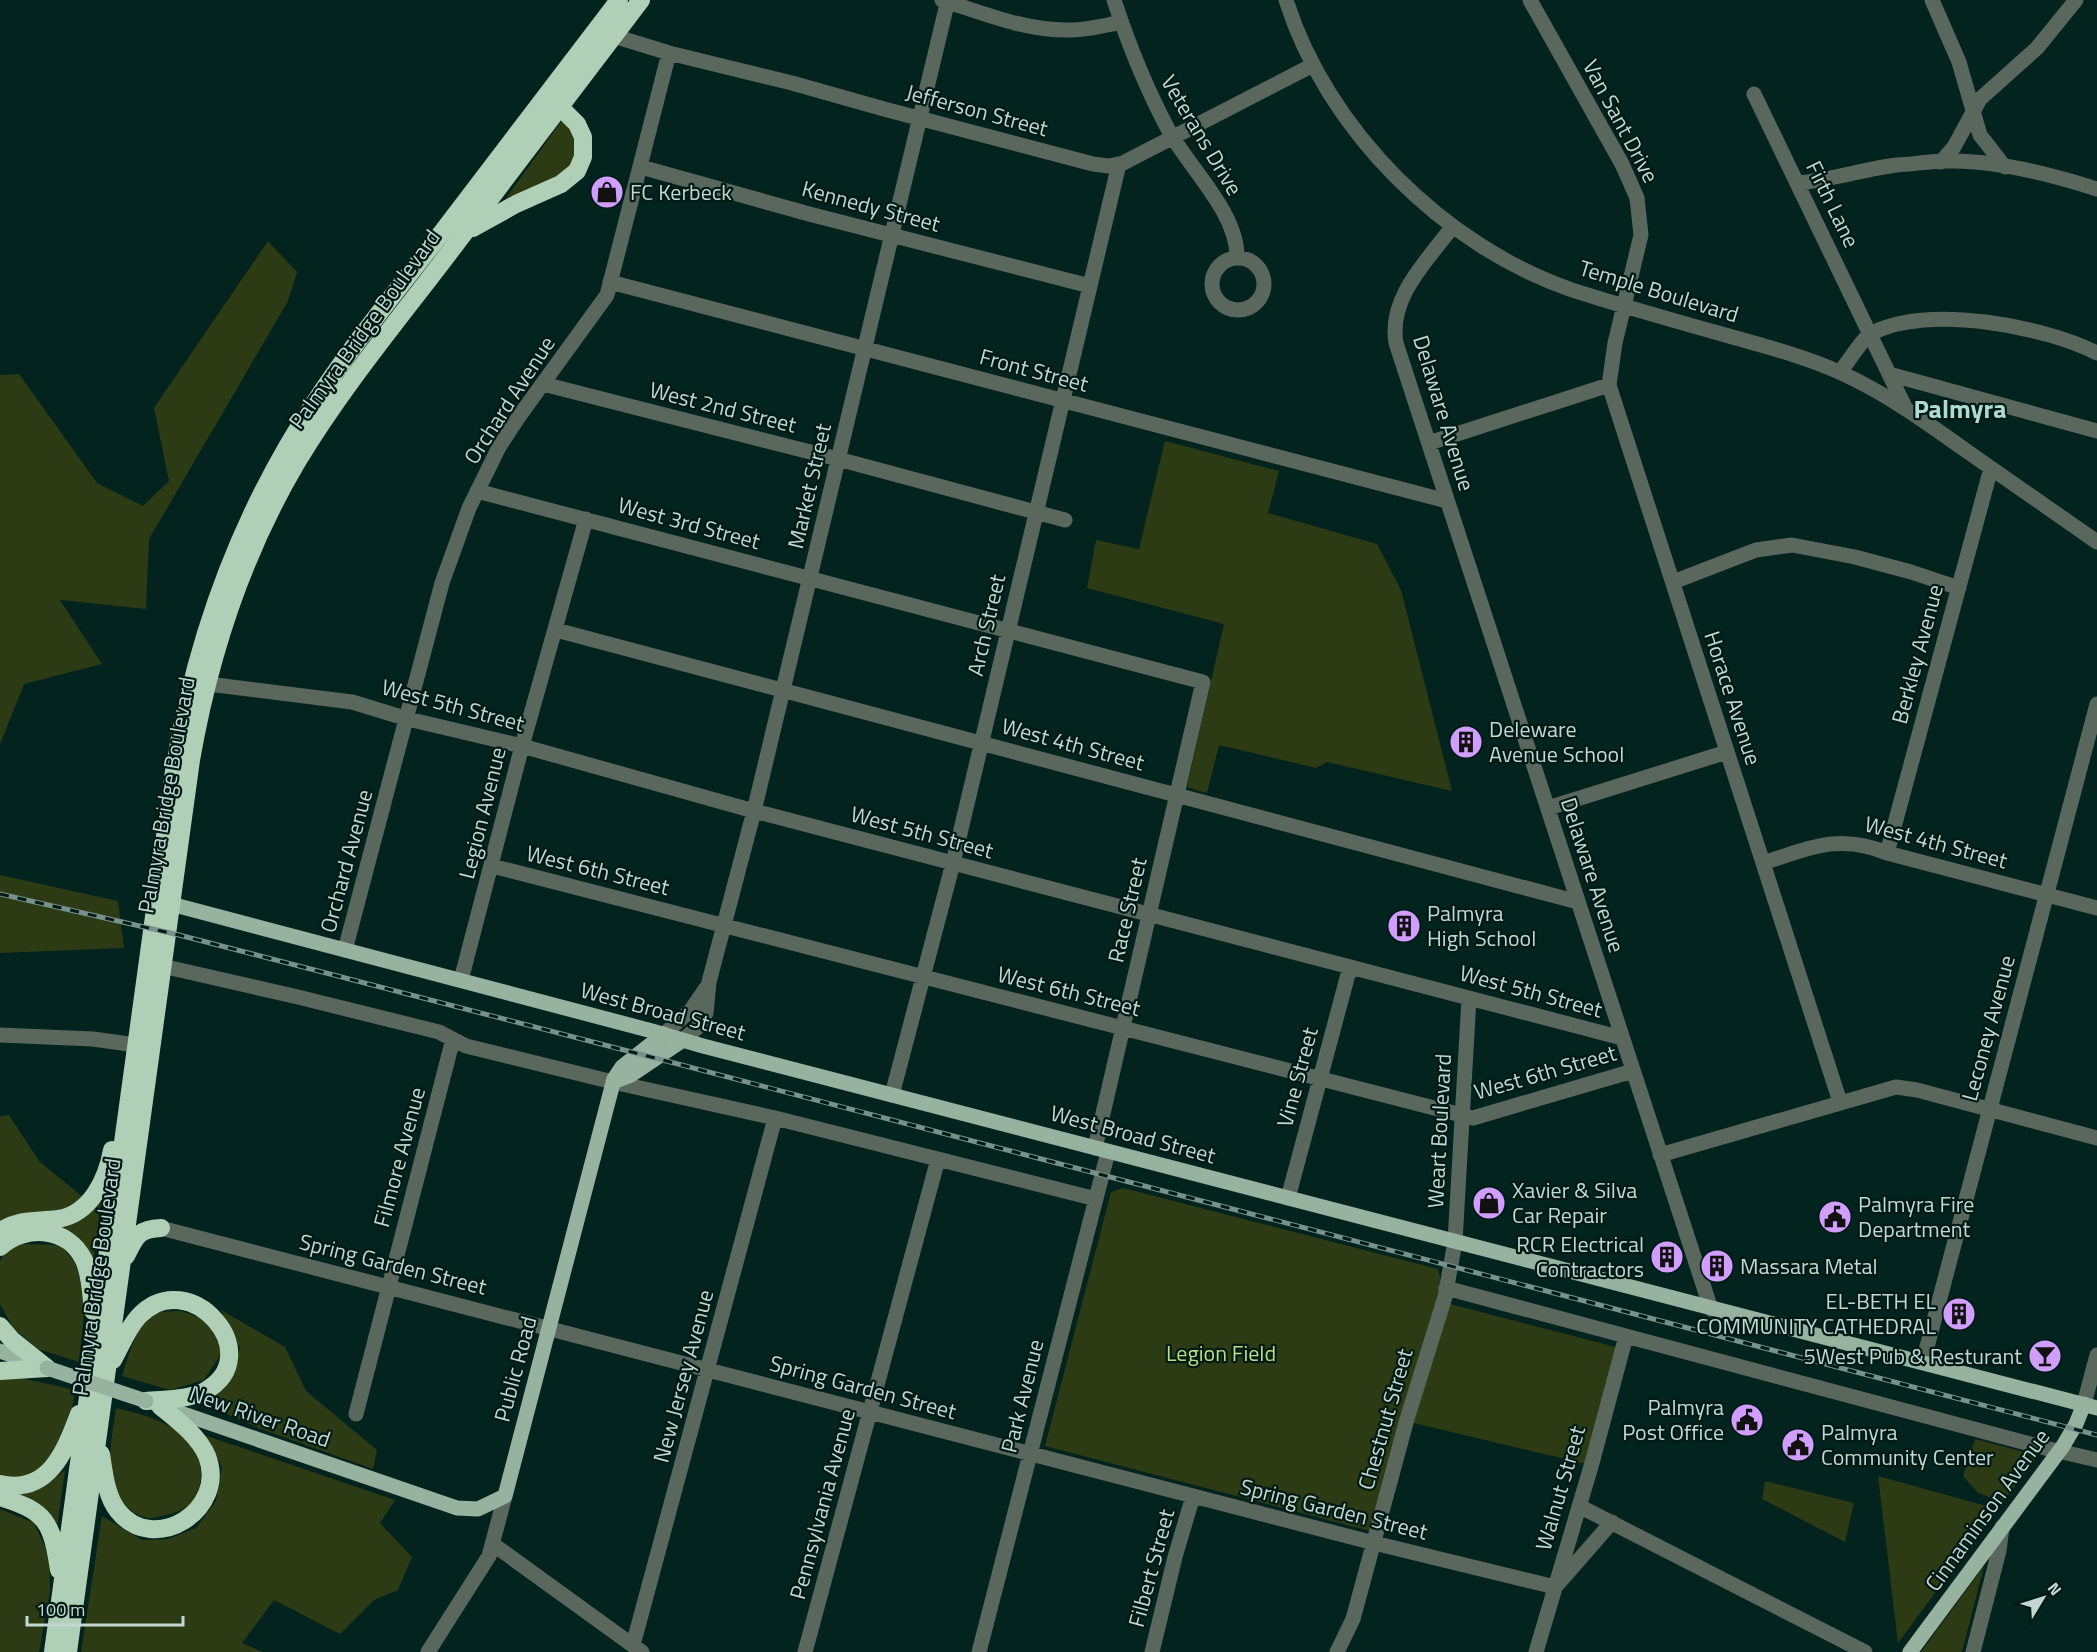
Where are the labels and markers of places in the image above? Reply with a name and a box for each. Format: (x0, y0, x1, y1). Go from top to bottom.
shop icon: FC Kerbeck (589, 174, 625, 210)
place label: FC Kerbeck (630, 175, 732, 209)
place label: Deleware Avenue School (1489, 712, 1624, 771)
building icon: Deleware Avenue School (1448, 724, 1484, 760)
place label: Palmyra High School (1427, 896, 1536, 955)
building icon: Palmyra High School (1386, 908, 1422, 944)
place label: Xavier & Silva Car Repair (1512, 1173, 1637, 1232)
shop icon: Xavier & Silva Car Repair (1471, 1185, 1507, 1221)
place label: Palmyra Fire Department (1858, 1187, 1974, 1246)
public building icon: Palmyra Fire Department (1817, 1199, 1853, 1235)
place label: RCR Electrical Contractors (1516, 1227, 1644, 1286)
building icon: RCR Electrical Contractors (1649, 1239, 1685, 1275)
building icon: Massara Metal (1699, 1248, 1735, 1284)
place label: Massara Metal (1740, 1249, 1878, 1283)
place label: EL-BETH EL COMMUNITY CATHEDRAL (1696, 1284, 1936, 1343)
building icon: EL-BETH EL COMMUNITY CATHEDRAL (1941, 1296, 1977, 1332)
bar icon: 5West Pub & Resturant (2027, 1338, 2063, 1374)
place label: 5West Pub & Resturant (1803, 1339, 2022, 1373)
place label: Palmyra Post Office (1622, 1390, 1724, 1449)
public building icon: Palmyra Post Office (1729, 1402, 1765, 1438)
place label: Palmyra Community Center (1821, 1415, 1994, 1474)
public building icon: Palmyra Community Center (1780, 1427, 1816, 1463)

